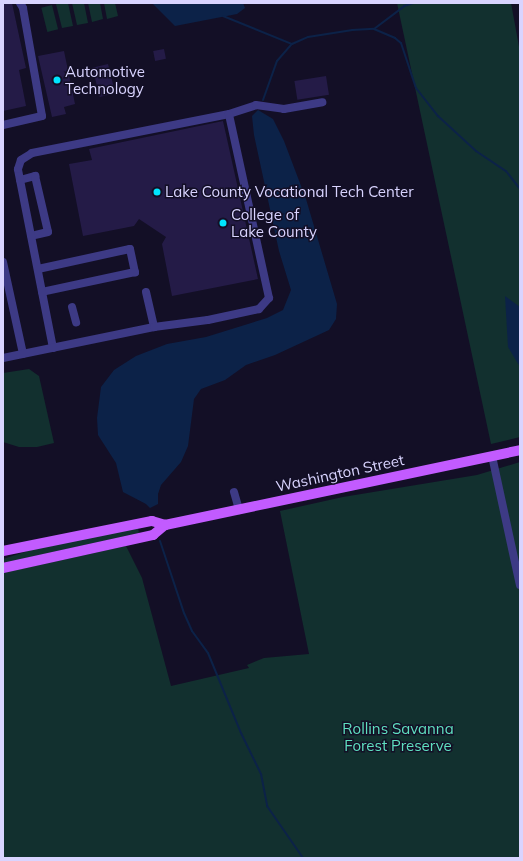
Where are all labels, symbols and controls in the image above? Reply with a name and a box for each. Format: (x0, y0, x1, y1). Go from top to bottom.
place label: Automotive Technology (65, 62, 145, 97)
marker: Automotive Technology (52, 75, 62, 85)
place label: Lake County Vocational Tech Center (165, 183, 414, 201)
marker: Lake County Vocational Tech Center (152, 187, 162, 197)
place label: College of Lake County (231, 205, 317, 240)
marker: College of Lake County (218, 218, 228, 228)
street label: Washington Street (274, 451, 406, 495)
park label: Rollins Savanna Forest Preserve (342, 719, 454, 754)

